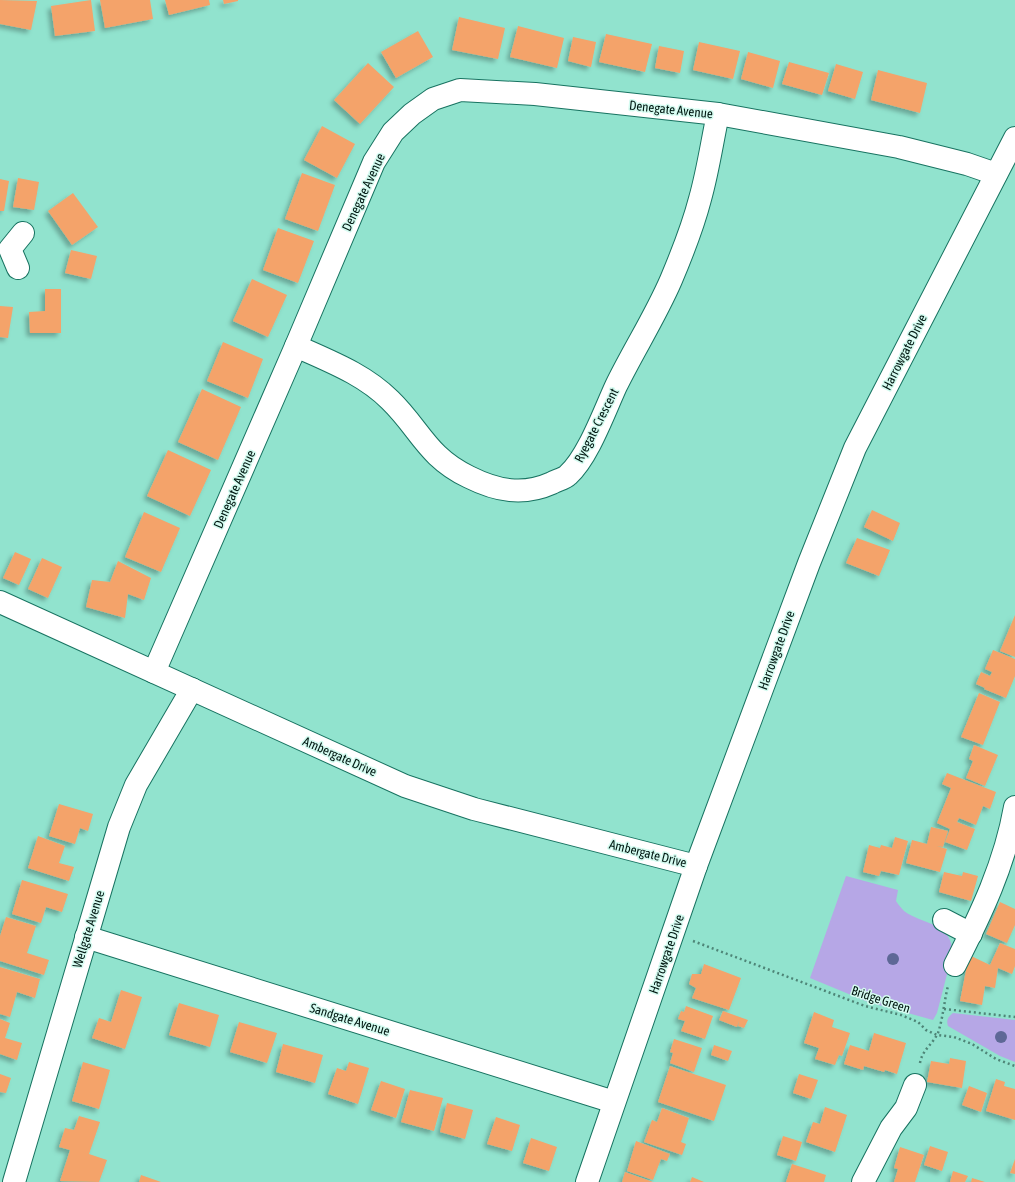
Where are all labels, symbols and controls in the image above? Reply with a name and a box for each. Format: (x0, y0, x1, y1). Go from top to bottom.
street label: Denegate Avenue (628, 98, 714, 121)
street label: Denegate Avenue (339, 151, 388, 233)
street label: Harrowgate Drive (879, 312, 930, 393)
street label: Ryegate Crescent (571, 385, 622, 465)
street label: Denegate Avenue (211, 448, 258, 531)
street label: Harrowgate Drive (755, 609, 798, 692)
street label: Ambergate Drive (301, 734, 379, 779)
street label: Ambergate Drive (608, 837, 688, 870)
street label: Wellgate Avenue (70, 888, 107, 970)
street label: Harrowgate Drive (646, 912, 687, 996)
street label: Bridge Green (850, 983, 912, 1016)
street label: Sandgate Avenue (308, 1000, 392, 1039)

